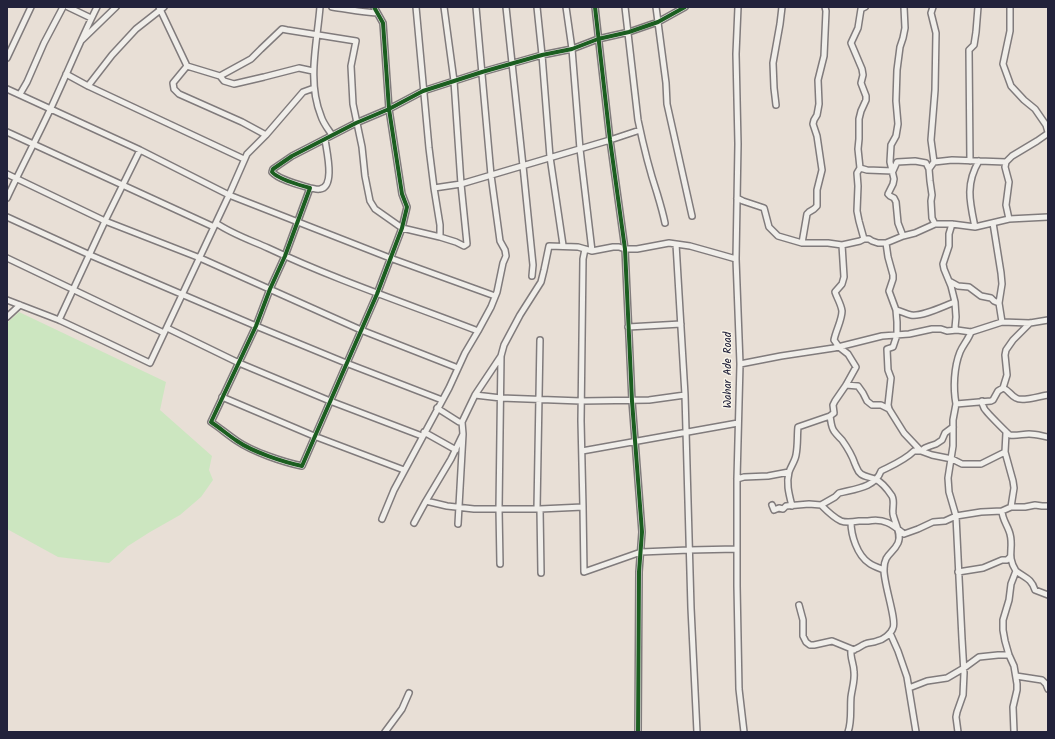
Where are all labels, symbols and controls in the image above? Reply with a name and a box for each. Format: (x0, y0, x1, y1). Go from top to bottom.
street label: Wahar Ade Road (722, 332, 736, 408)

